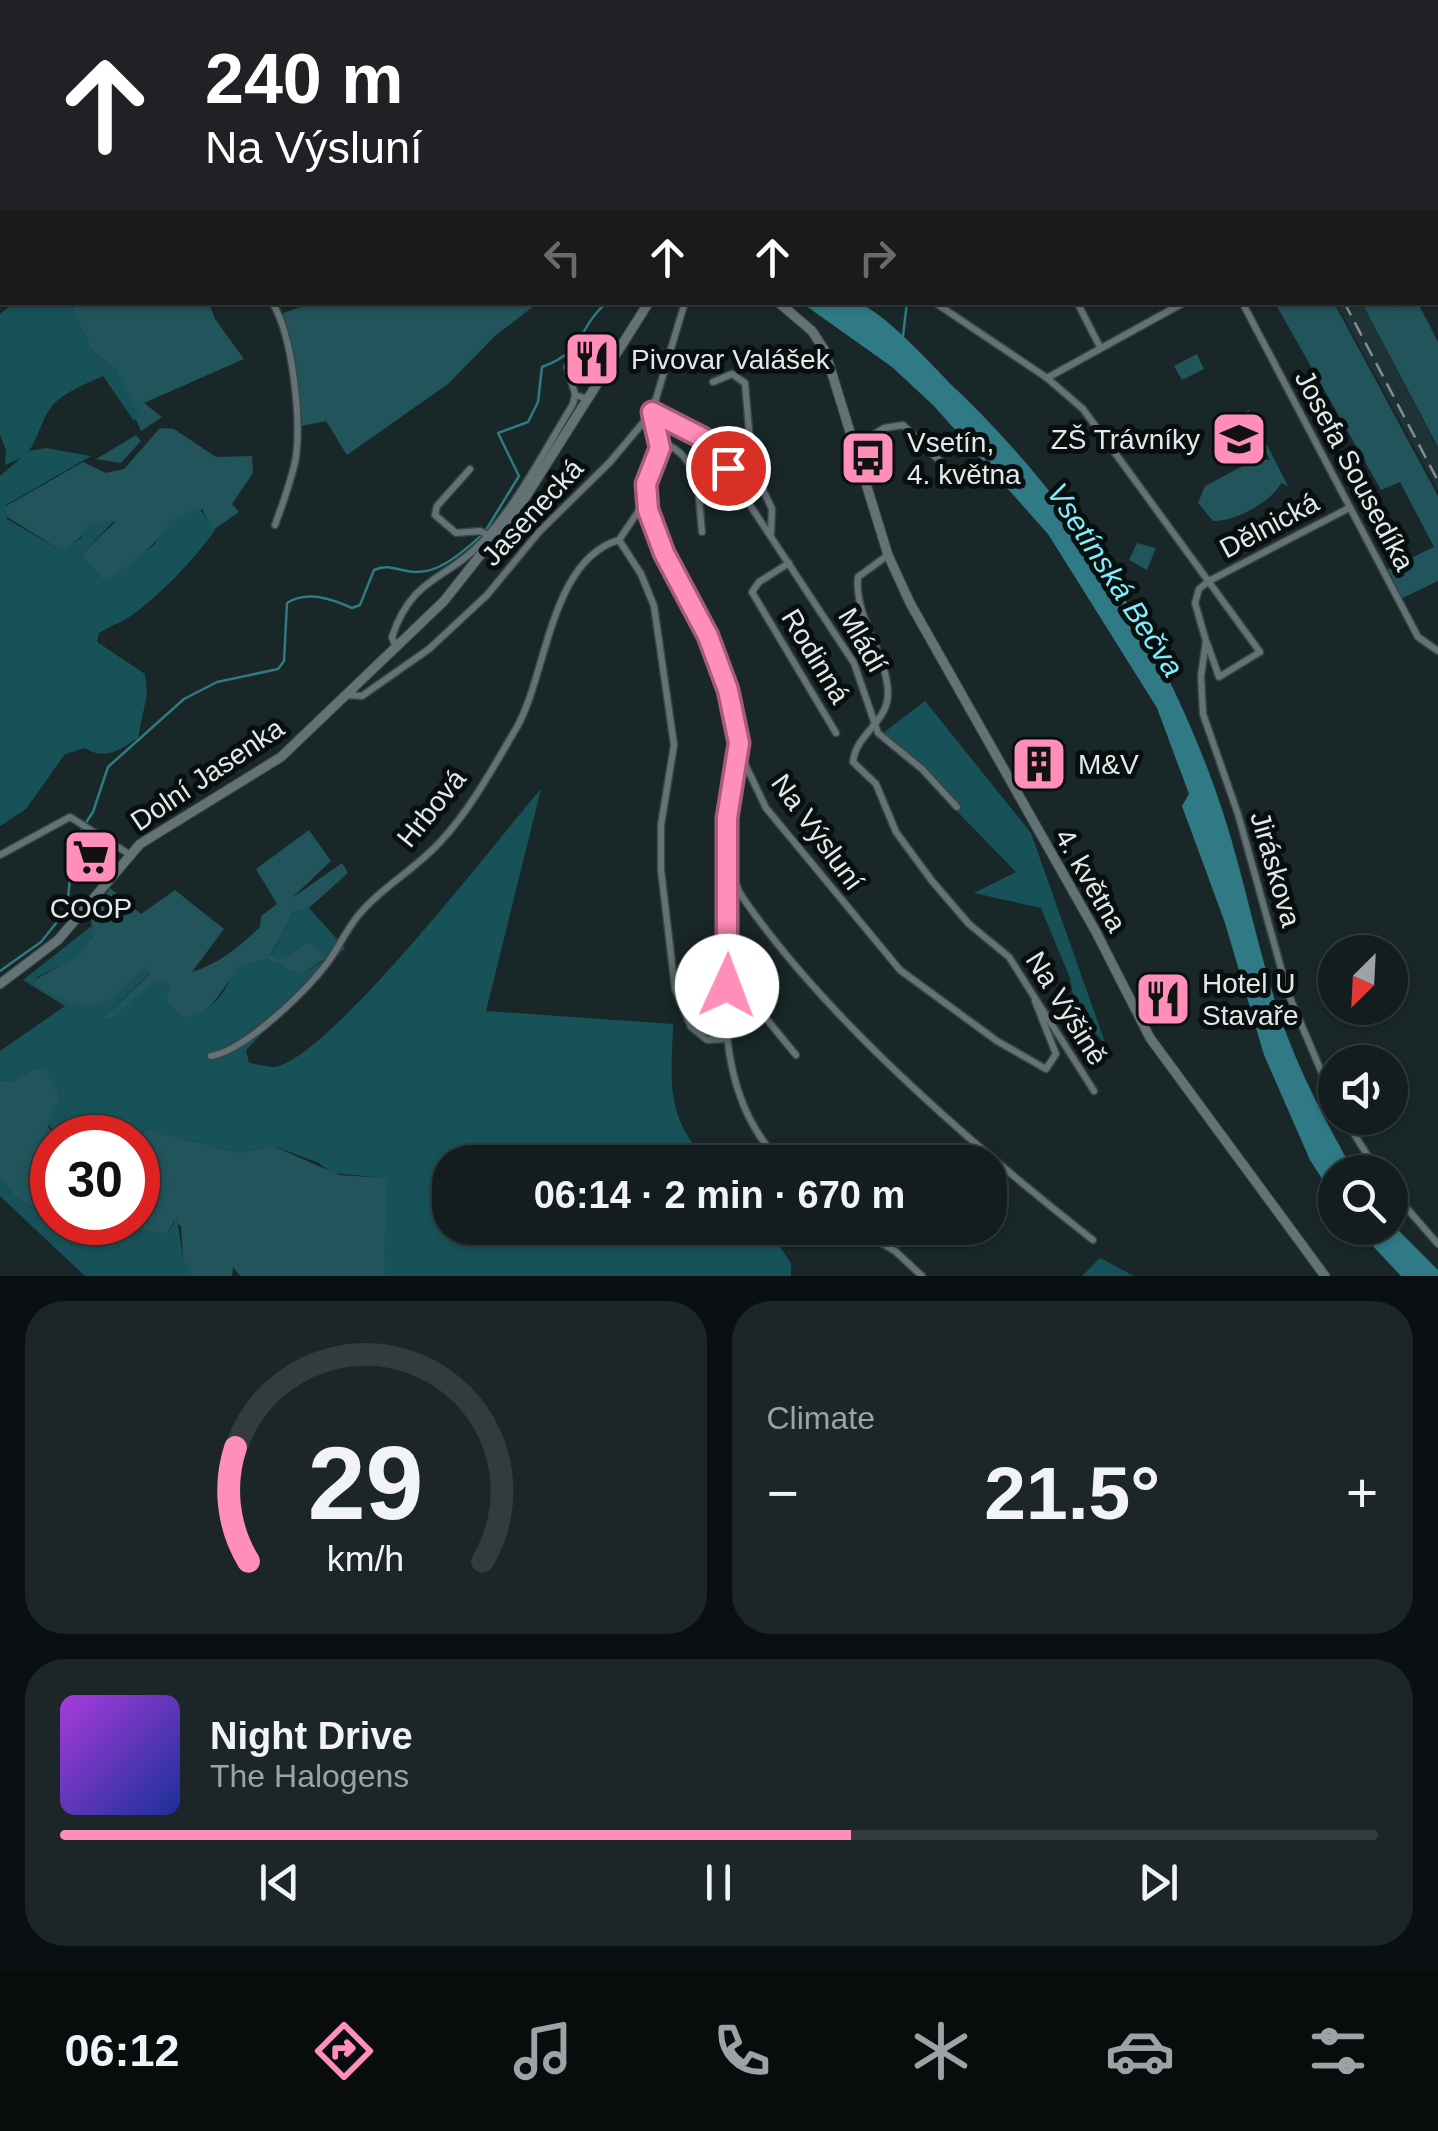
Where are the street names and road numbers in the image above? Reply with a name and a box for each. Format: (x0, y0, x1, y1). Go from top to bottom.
street label: Josefa Sousedíka (1289, 365, 1421, 576)
street label: Jasenecká (475, 453, 590, 572)
street label: Dělnická (1215, 486, 1324, 564)
street label: Mládí (832, 603, 893, 678)
street label: Rodinná (775, 604, 856, 709)
street label: Dolní Jasenka (125, 712, 290, 837)
street label: Hrbová (391, 763, 472, 853)
street label: Na Výsluní (765, 768, 870, 896)
street label: Jiráskova (1244, 808, 1307, 931)
street label: 4. května (1049, 823, 1133, 938)
street label: Na Výšině (1020, 946, 1114, 1071)

